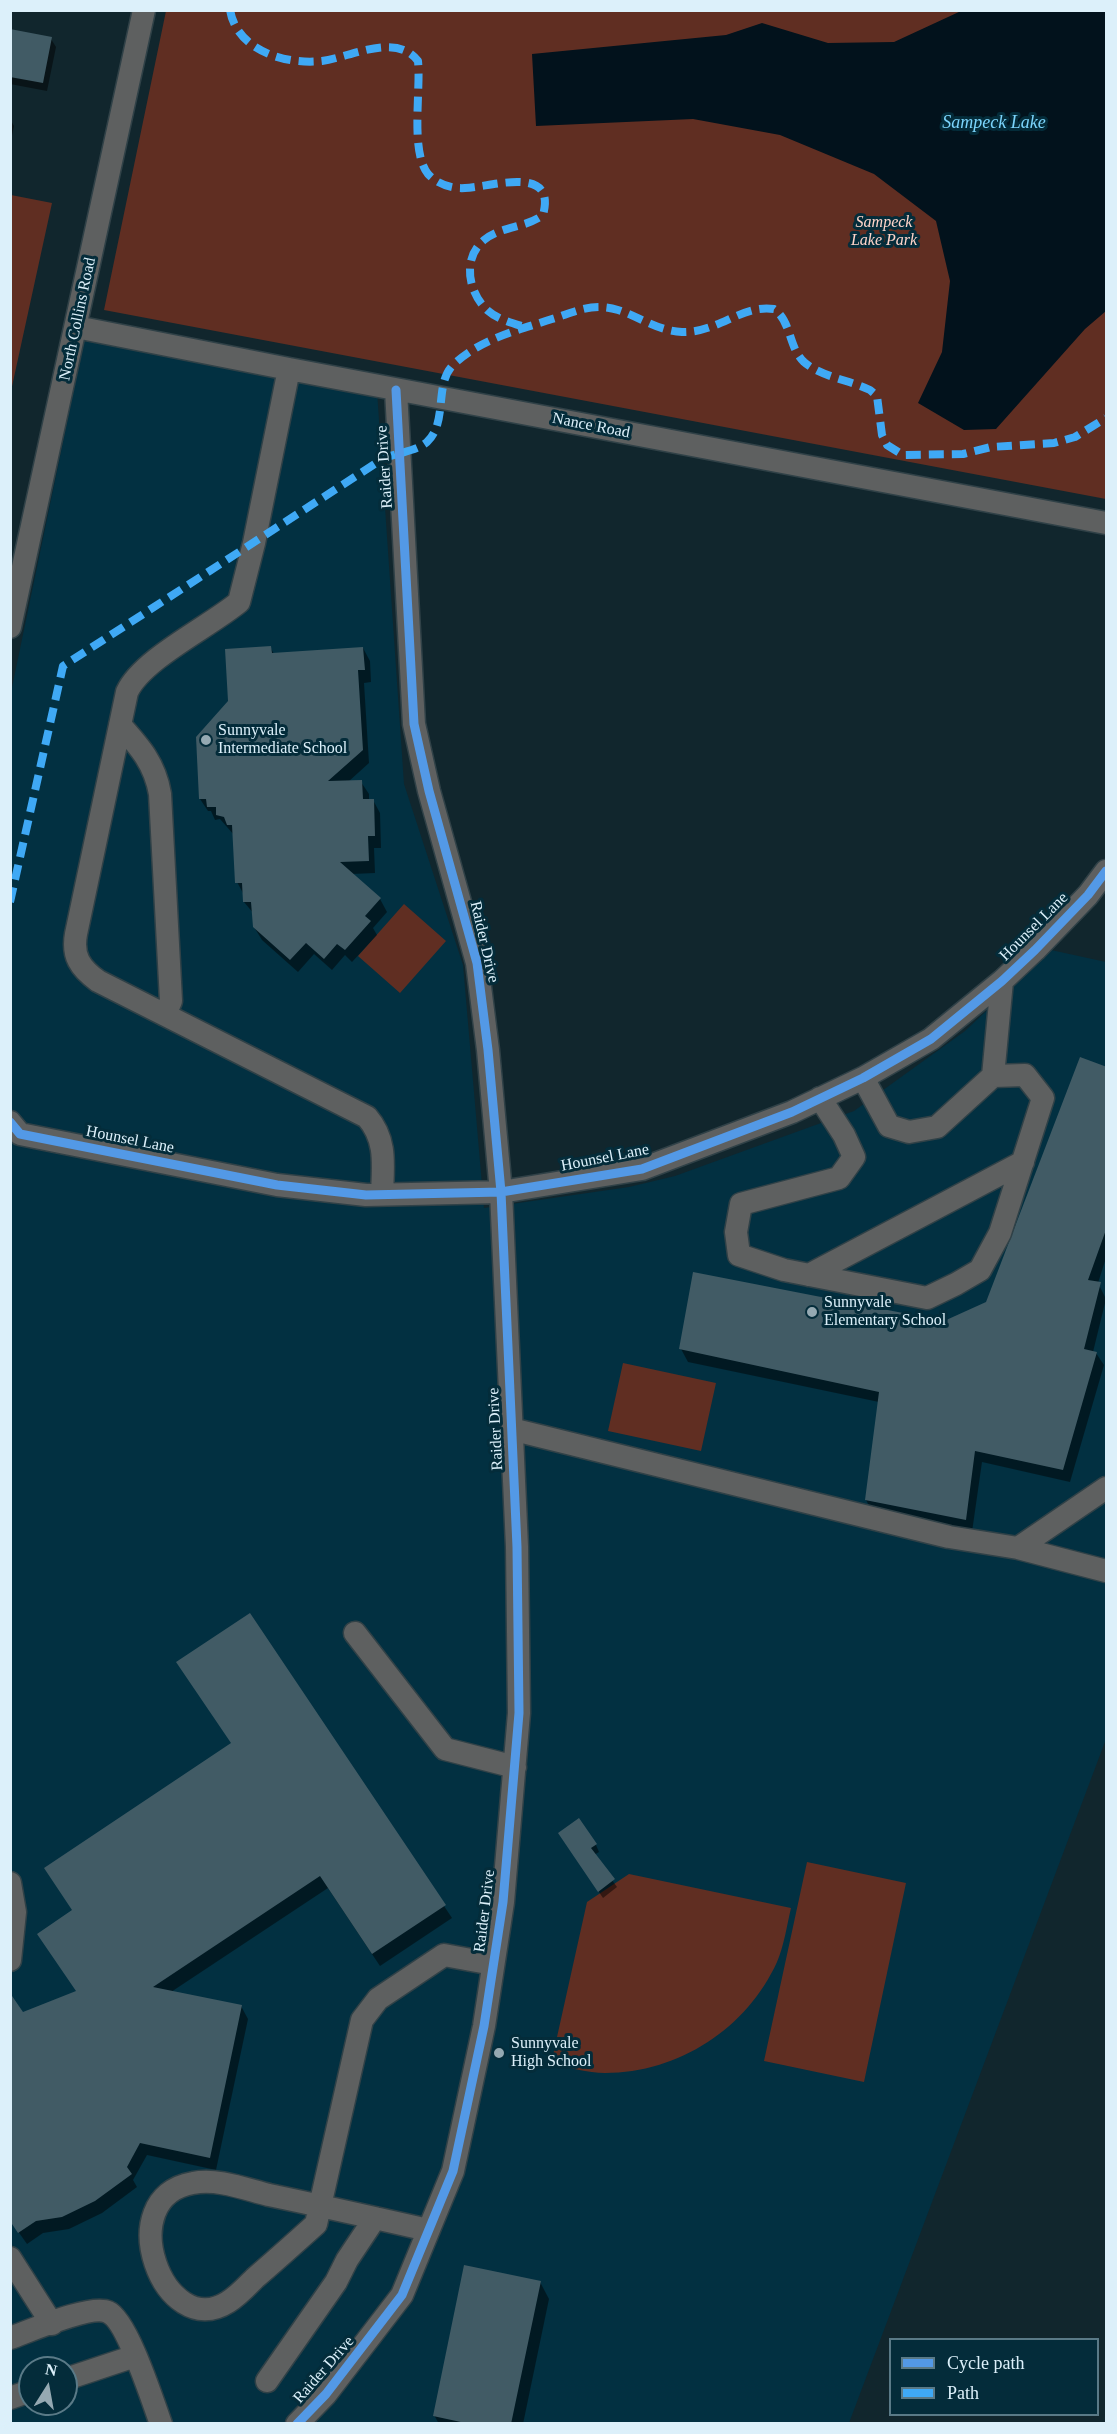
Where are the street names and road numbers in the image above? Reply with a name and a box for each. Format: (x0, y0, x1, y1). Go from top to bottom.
street label: North Collins Road (56, 256, 100, 382)
street label: Nance Road (551, 409, 631, 443)
street label: Raider Drive (373, 425, 397, 509)
street label: Hounsel Lane (996, 889, 1072, 965)
street label: Raider Drive (465, 899, 503, 985)
street label: Hounsel Lane (84, 1122, 176, 1158)
street label: Hounsel Lane (559, 1140, 651, 1176)
street label: Raider Drive (484, 1387, 508, 1471)
street label: Raider Drive (470, 1869, 500, 1953)
street label: Raider Drive (290, 2332, 358, 2408)

